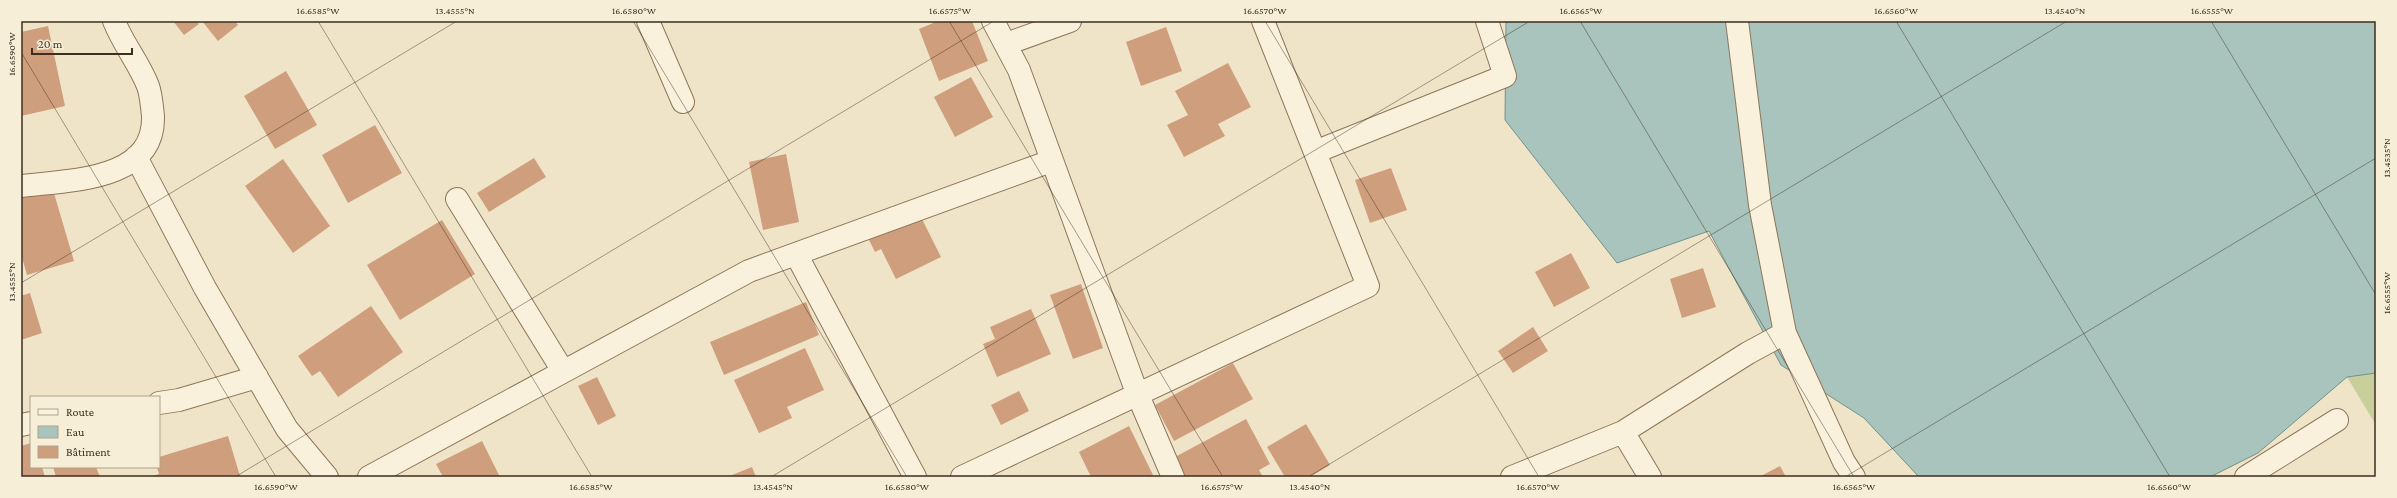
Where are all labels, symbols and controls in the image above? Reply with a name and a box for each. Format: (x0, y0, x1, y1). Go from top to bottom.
text: 16.6585°W (297, 5, 340, 16)
text: 13.4555°N (435, 5, 475, 16)
text: 16.6580°W (612, 5, 657, 16)
text: 16.6575°W (929, 5, 972, 16)
text: 16.6570°W (1244, 5, 1287, 16)
text: 16.6565°W (1560, 5, 1603, 16)
text: 16.6560°W (1874, 5, 1919, 16)
text: 13.4540°N (2045, 5, 2086, 16)
text: 16.6555°W (2191, 5, 2234, 16)
scale bar (32, 30, 132, 56)
text: 16.6590°W (6, 31, 17, 76)
text: 20 m (38, 37, 63, 51)
text: 13.4535°N (2381, 138, 2392, 178)
text: 13.4555°N (6, 262, 17, 302)
text: 16.6555°W (2381, 271, 2392, 314)
legend (30, 396, 160, 468)
text: Route (66, 405, 94, 419)
text: Eau (66, 425, 85, 439)
text: Bâtiment (66, 445, 112, 459)
text: 16.6590°W (254, 481, 299, 492)
text: 16.6585°W (570, 481, 613, 492)
text: 13.4545°N (753, 481, 793, 492)
text: 16.6580°W (885, 481, 930, 492)
text: 16.6575°W (1201, 481, 1244, 492)
text: 13.4540°N (1290, 481, 1331, 492)
text: 16.6570°W (1517, 481, 1560, 492)
text: 16.6565°W (1833, 481, 1876, 492)
text: 16.6560°W (2147, 481, 2192, 492)

